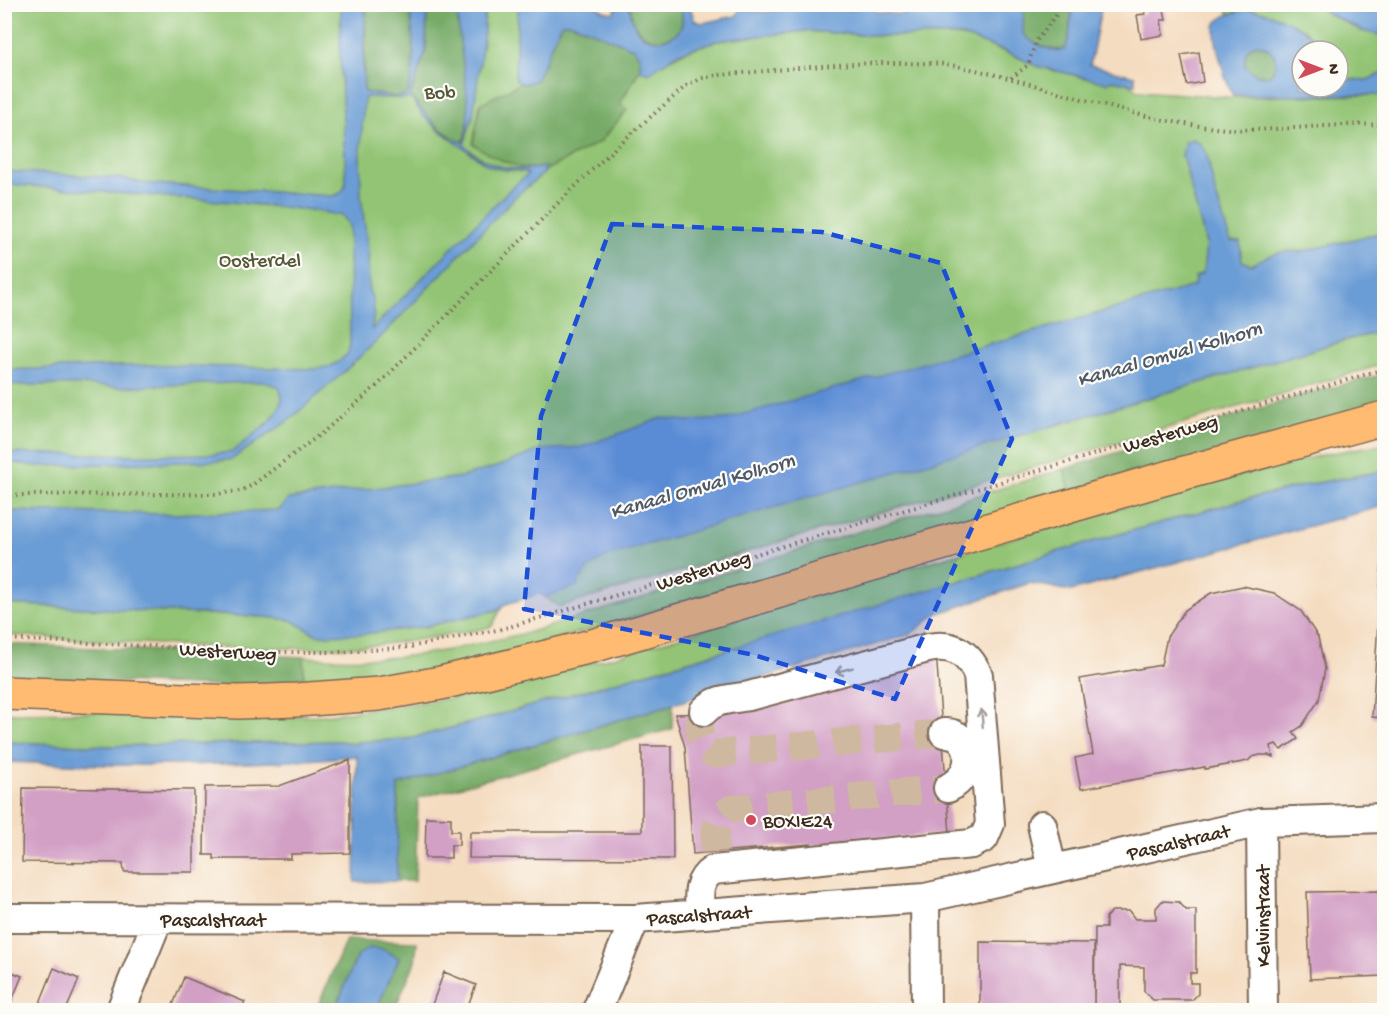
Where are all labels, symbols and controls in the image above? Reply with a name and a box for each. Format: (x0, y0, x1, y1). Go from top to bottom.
north arrow (1290, 39, 1350, 99)
text: N (1322, 64, 1341, 75)
park label: Bob (423, 83, 456, 106)
park label: Oosterdel (219, 251, 301, 274)
water label: Kanaal Omval Kolhorn (1075, 318, 1266, 395)
street label: Westerweg (1121, 411, 1221, 460)
water label: Kanaal Omval Kolhorn (608, 450, 799, 527)
street label: Westerweg (654, 547, 754, 598)
street label: Westerweg (179, 639, 277, 668)
one-way arrow (835, 665, 854, 676)
one-way arrow (976, 709, 987, 728)
place label: BOXIE24 (762, 812, 833, 835)
marker: BOXIE24 (744, 813, 758, 827)
street label: Pascalstraat (1124, 821, 1234, 868)
street label: Kelvinstraat (1254, 863, 1277, 967)
street label: Pascalstraat (645, 902, 754, 933)
street label: Pascalstraat (160, 911, 267, 934)

